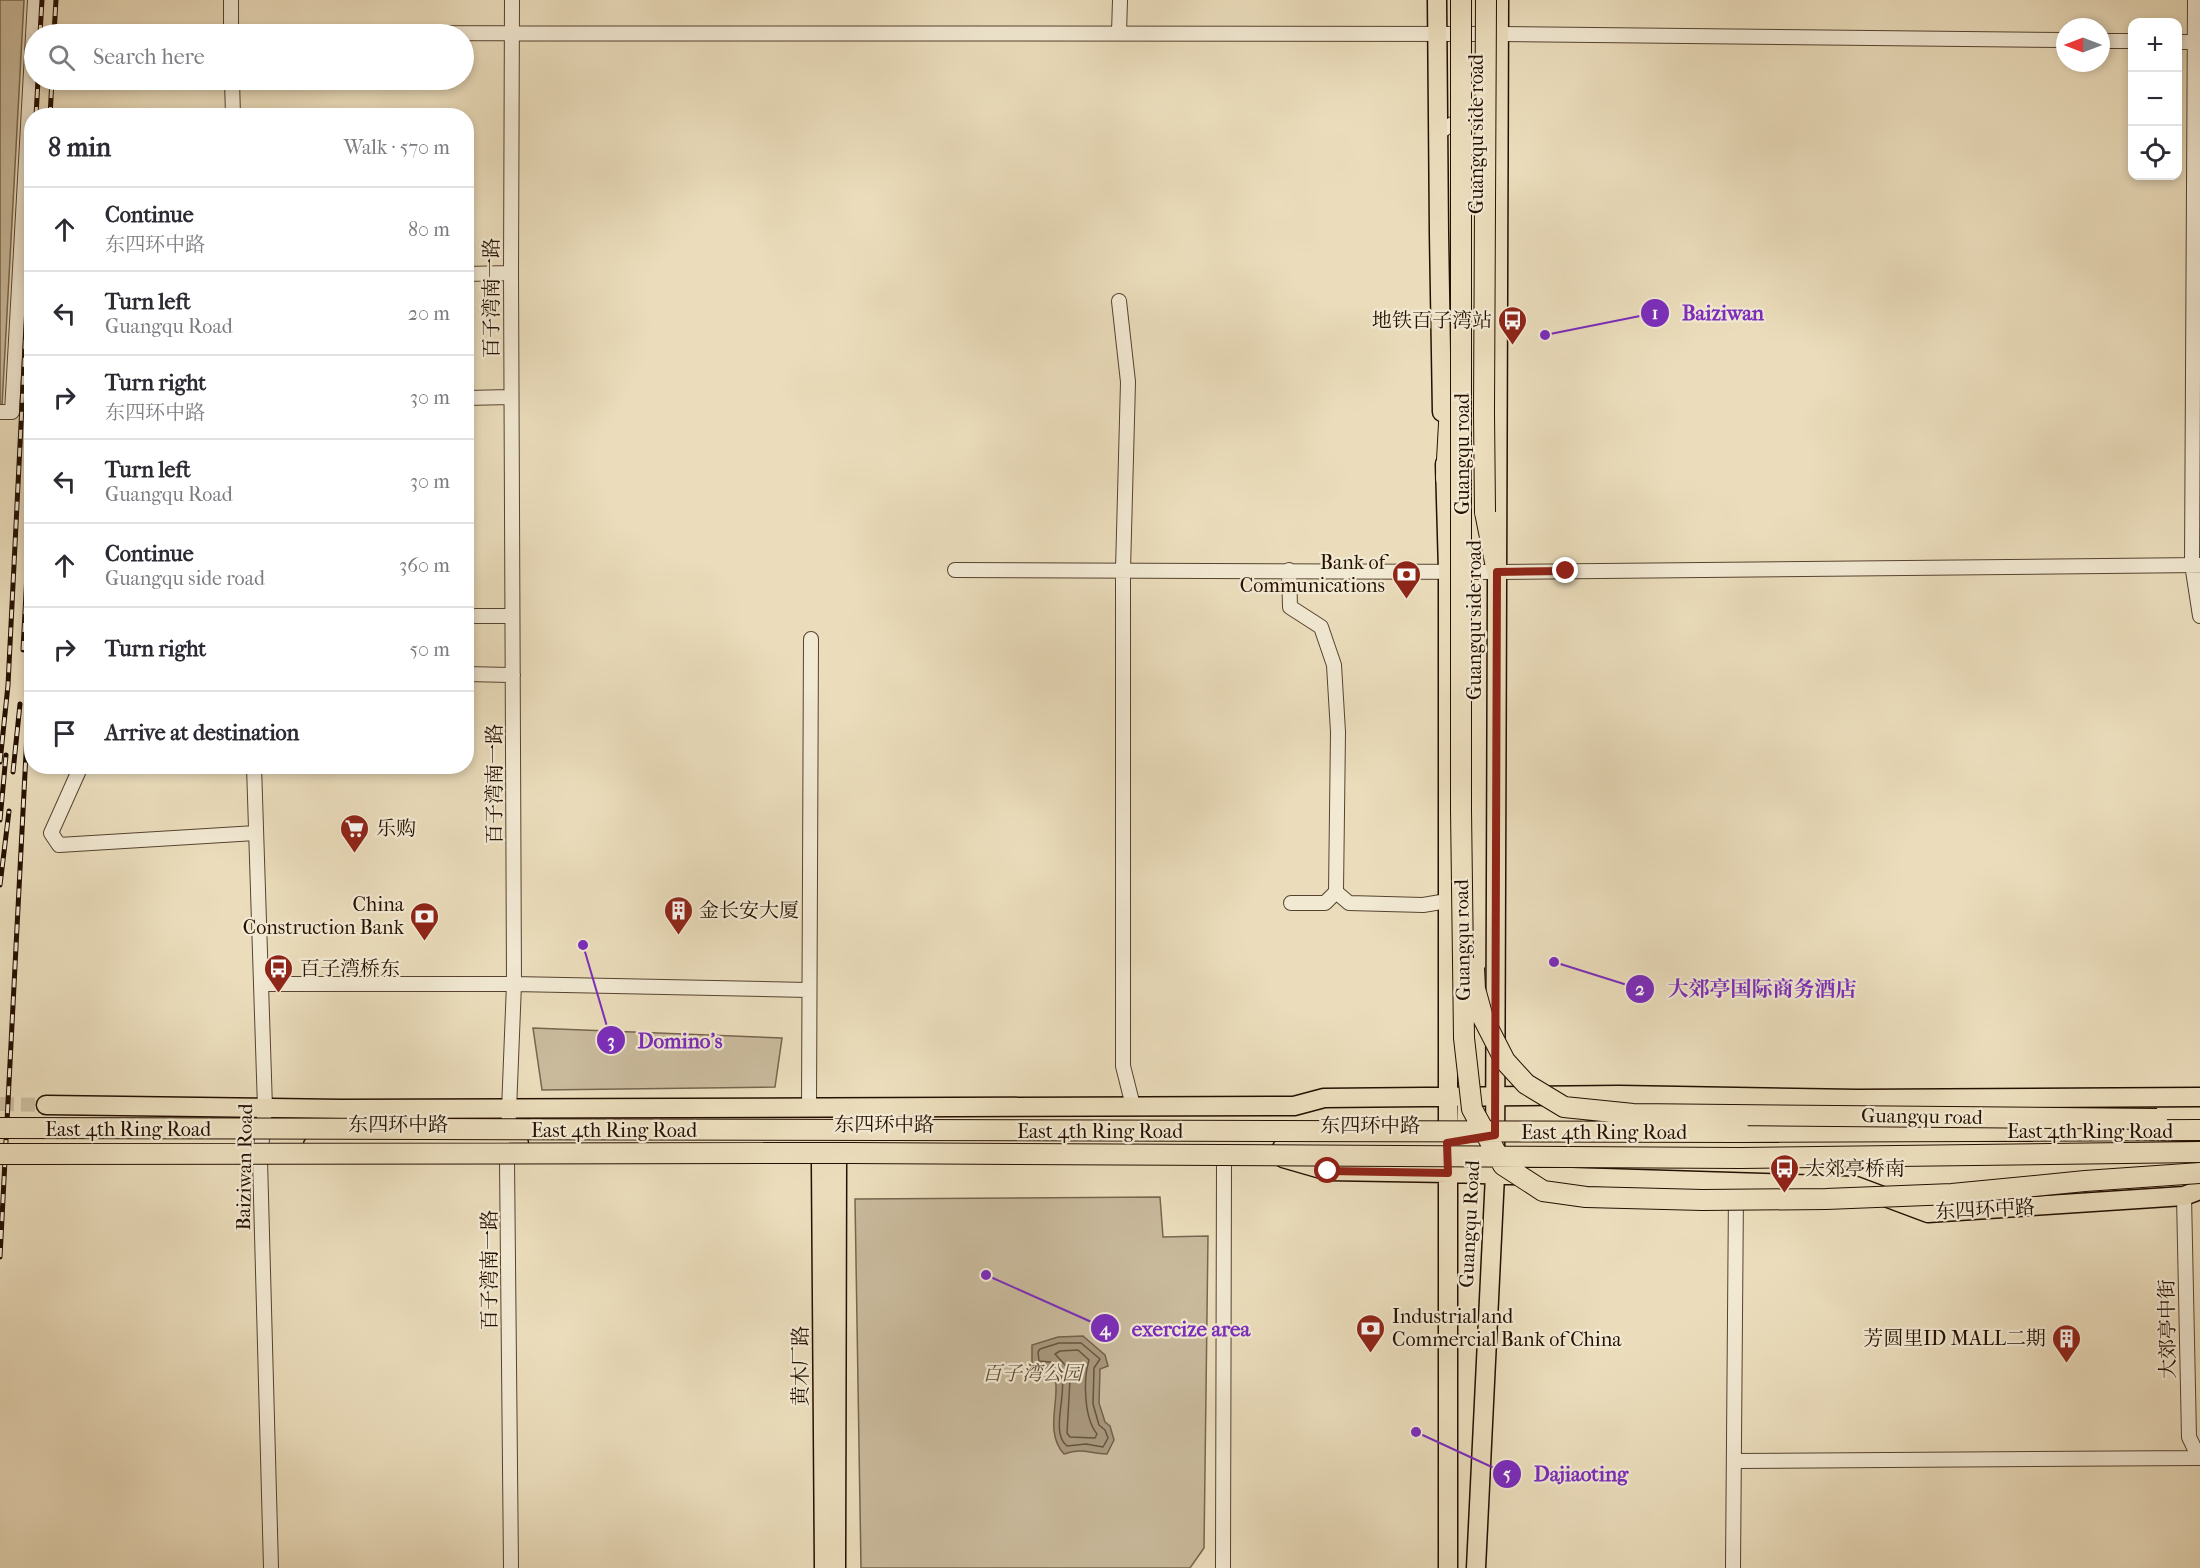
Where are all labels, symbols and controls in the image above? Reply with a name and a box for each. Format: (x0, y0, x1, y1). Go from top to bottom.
north arrow (2056, 18, 2110, 72)
map controls (2128, 18, 2182, 180)
button: + (2128, 18, 2182, 72)
search box (24, 24, 474, 90)
icon: search (45, 41, 78, 74)
text: Search here (93, 44, 205, 70)
street label: Guangqu side road (1465, 53, 1488, 214)
button: − (2128, 72, 2182, 126)
button: locate (2128, 126, 2182, 180)
text: 8 min (48, 132, 111, 163)
text: Walk · 570 m (344, 136, 450, 159)
text: Continue (105, 202, 194, 228)
icon: ahead (48, 213, 81, 246)
text: 80 m (408, 218, 450, 241)
text: 东四环中路 (105, 233, 205, 256)
street label: 百子湾南一路 (480, 238, 503, 358)
text: Turn left (105, 289, 191, 315)
callout: Baiziwan (1640, 294, 1776, 333)
icon: left (48, 297, 81, 330)
text: Baiziwan (1682, 301, 1765, 325)
text: 20 m (408, 302, 450, 325)
text: 1 (1652, 303, 1658, 324)
bus stop icon: 地铁百子湾站 (1497, 304, 1529, 346)
place label: 地铁百子湾站 (1372, 309, 1492, 332)
text: Guangqu Road (105, 315, 233, 338)
text: Turn right (105, 370, 206, 396)
icon: right (48, 381, 81, 414)
text: 30 m (410, 386, 450, 409)
street label: Guangqu road (1451, 392, 1474, 515)
text: 东四环中路 (105, 401, 205, 424)
text: Turn left (105, 457, 191, 483)
icon: left (48, 465, 81, 498)
text: 30 m (410, 470, 450, 493)
text: Guangqu Road (105, 483, 233, 506)
street label: Guangqu side road (1463, 539, 1486, 700)
text: Continue (105, 541, 194, 567)
icon: ahead (48, 549, 81, 582)
place label: Bank of Communications (1240, 551, 1389, 597)
text: 360 m (399, 554, 450, 577)
route end (1552, 557, 1578, 583)
bank icon: Bank of Communications (1390, 558, 1422, 600)
text: Guangqu side road (105, 567, 265, 590)
icon: right (48, 633, 81, 666)
text: Turn right (105, 636, 206, 662)
text: 50 m (409, 638, 450, 661)
icon: arrive (48, 717, 81, 750)
text: Arrive at destination (105, 720, 299, 746)
street label: 百子湾南一路 (483, 724, 506, 844)
supermarket icon: 乐购 (339, 812, 371, 854)
place label: 乐购 (376, 817, 416, 840)
street label: Guangqu road (1450, 878, 1475, 1001)
place label: China Construction Bank (243, 893, 405, 939)
building icon: 金长安大厦 (662, 894, 694, 936)
place label: 金长安大厦 (699, 899, 799, 922)
bank icon: China Construction Bank (409, 900, 441, 942)
bus stop icon: 百子湾桥东 (263, 952, 295, 994)
place label: 百子湾桥东 (300, 957, 400, 980)
callout: 大郊亭国际商务酒店 (1625, 969, 1868, 1008)
text: 大郊亭国际商务酒店 (1668, 977, 1857, 1001)
text: 2 (1635, 979, 1645, 1000)
callout: Domino's (596, 1021, 735, 1060)
text: Domino's (637, 1029, 723, 1053)
text: 3 (607, 1031, 615, 1052)
street label: Baiziwan Road (232, 1102, 257, 1231)
street label: Guangqu road (1861, 1104, 1984, 1129)
street label: 东四环中路 (348, 1113, 448, 1136)
street label: 东四环中路 (834, 1113, 934, 1136)
street label: 东四环中路 (1320, 1114, 1420, 1137)
street label: East 4th Ring Road (45, 1118, 212, 1141)
street label: East 4th Ring Road (531, 1119, 698, 1142)
street label: East 4th Ring Road (1017, 1120, 1184, 1143)
street label: East 4th Ring Road (2007, 1120, 2174, 1143)
street label: East 4th Ring Road (1521, 1121, 1688, 1144)
bus stop icon: 大郊亭桥南 (1768, 1152, 1800, 1194)
route start (1314, 1157, 1340, 1183)
place label: 大郊亭桥南 (1805, 1157, 1905, 1180)
street label: Guangqu Road (1455, 1159, 1484, 1288)
street label: 东四环中路 (1934, 1195, 2036, 1224)
street label: 百子湾南一路 (478, 1210, 501, 1330)
street label: 大郊亭中街 (2155, 1279, 2180, 1379)
place label: Industrial and Commercial Bank of China (1392, 1305, 1622, 1351)
callout: exercize area (1090, 1309, 1262, 1348)
bank icon: Industrial and Commercial Bank of China (1355, 1312, 1387, 1354)
text: exercize area (1132, 1317, 1251, 1341)
text: 4 (1099, 1319, 1112, 1340)
building icon: 芳圆里ID MALL二期 (2051, 1322, 2083, 1364)
street label: 黄木厂路 (789, 1326, 812, 1406)
place label: 芳圆里ID MALL二期 (1863, 1327, 2046, 1350)
park label: 百子湾公园 (982, 1362, 1085, 1385)
callout: Dajiaoting (1492, 1454, 1641, 1493)
text: Dajiaoting (1534, 1462, 1629, 1486)
text: 5 (1503, 1464, 1511, 1485)

